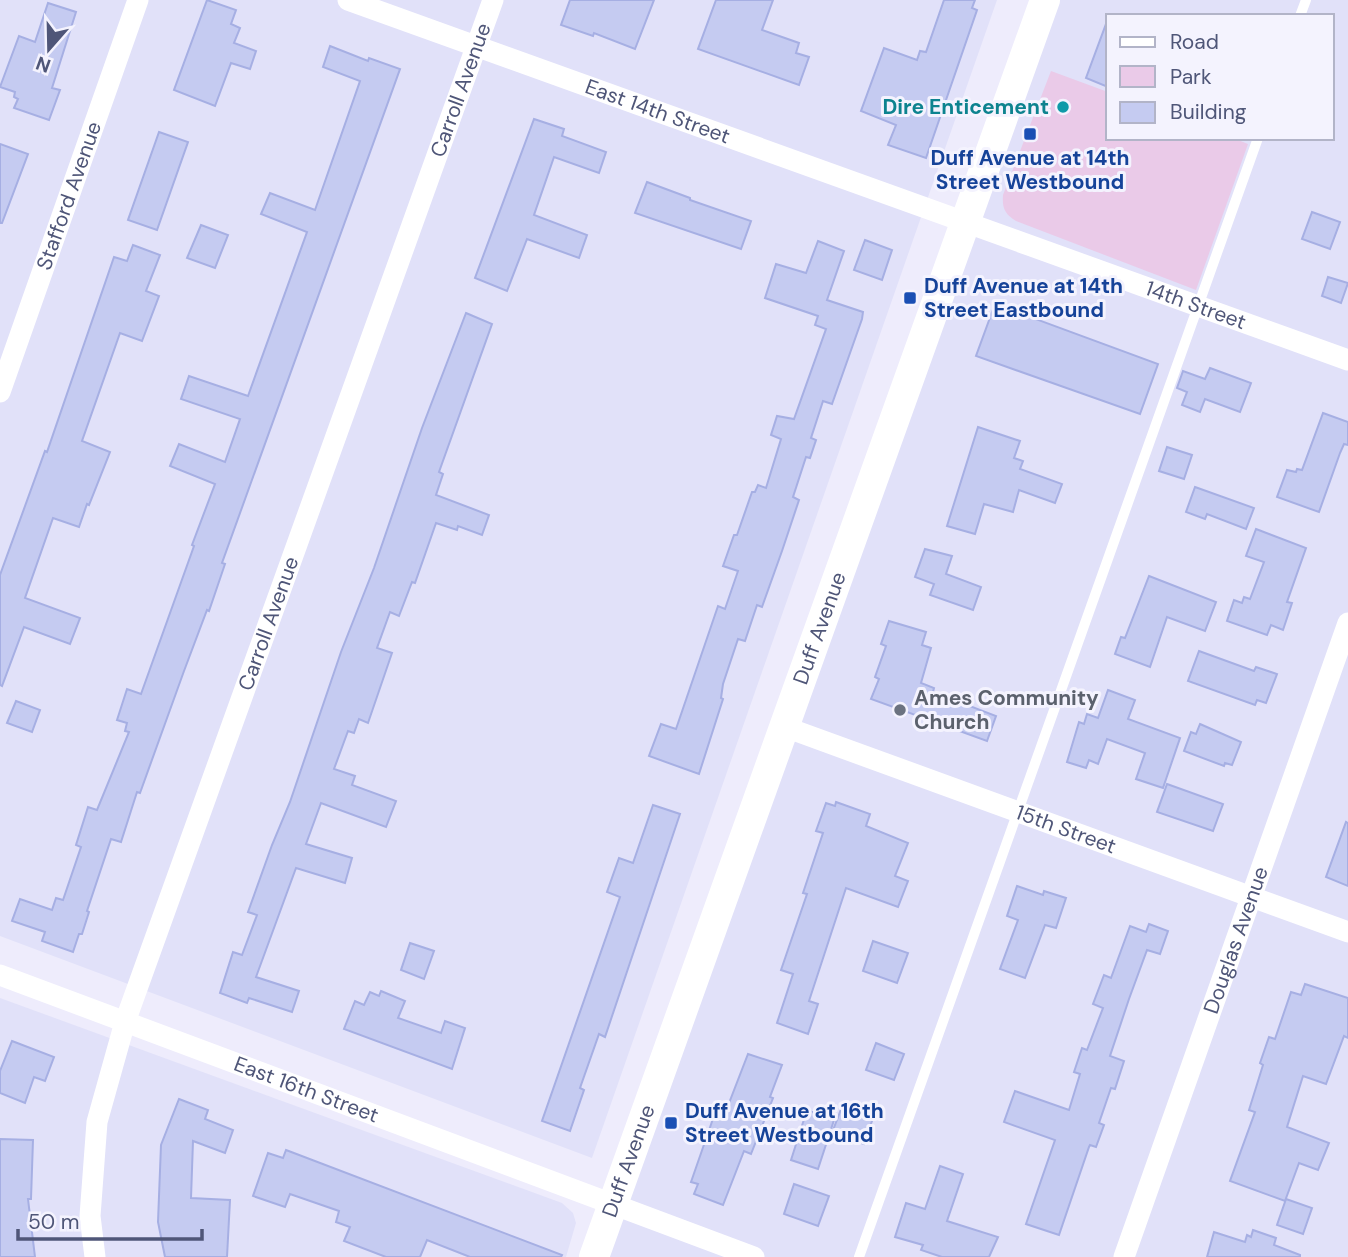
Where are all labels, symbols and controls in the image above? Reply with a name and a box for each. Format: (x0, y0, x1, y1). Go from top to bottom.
north arrow (14, 14, 84, 84)
legend (1106, 14, 1334, 140)
street label: Carroll Avenue (424, 19, 498, 161)
text: Road (1170, 28, 1219, 56)
text: N (33, 50, 54, 79)
text: Park (1170, 63, 1212, 91)
street label: East 14th Street (581, 73, 734, 150)
place label: Dire Enticement (883, 93, 1049, 121)
text: Building (1170, 98, 1247, 126)
marker: Dire Enticement (1055, 99, 1071, 115)
street label: Stafford Avenue (30, 118, 108, 274)
marker: Duff Avenue at 14th Street Westbound (1022, 126, 1038, 142)
place label: Duff Avenue at 14th Street Westbound (930, 144, 1130, 196)
place label: Duff Avenue at 14th Street Eastbound (924, 272, 1123, 324)
street label: 14th Street (1142, 274, 1250, 336)
marker: Duff Avenue at 14th Street Eastbound (902, 290, 918, 306)
street label: Carroll Avenue (232, 553, 305, 694)
street label: Duff Avenue (787, 568, 853, 688)
place label: Ames Community Church (914, 684, 1099, 736)
marker: Ames Community Church (892, 702, 908, 718)
street label: 15th Street (1012, 798, 1120, 860)
street label: Douglas Avenue (1197, 863, 1275, 1018)
street label: East 16th Street (230, 1050, 383, 1129)
place label: Duff Avenue at 16th Street Westbound (685, 1097, 884, 1149)
street label: Duff Avenue (595, 1101, 662, 1221)
marker: Duff Avenue at 16th Street Westbound (663, 1115, 679, 1131)
scale bar (18, 1198, 201, 1242)
text: 50 m (28, 1208, 79, 1236)

